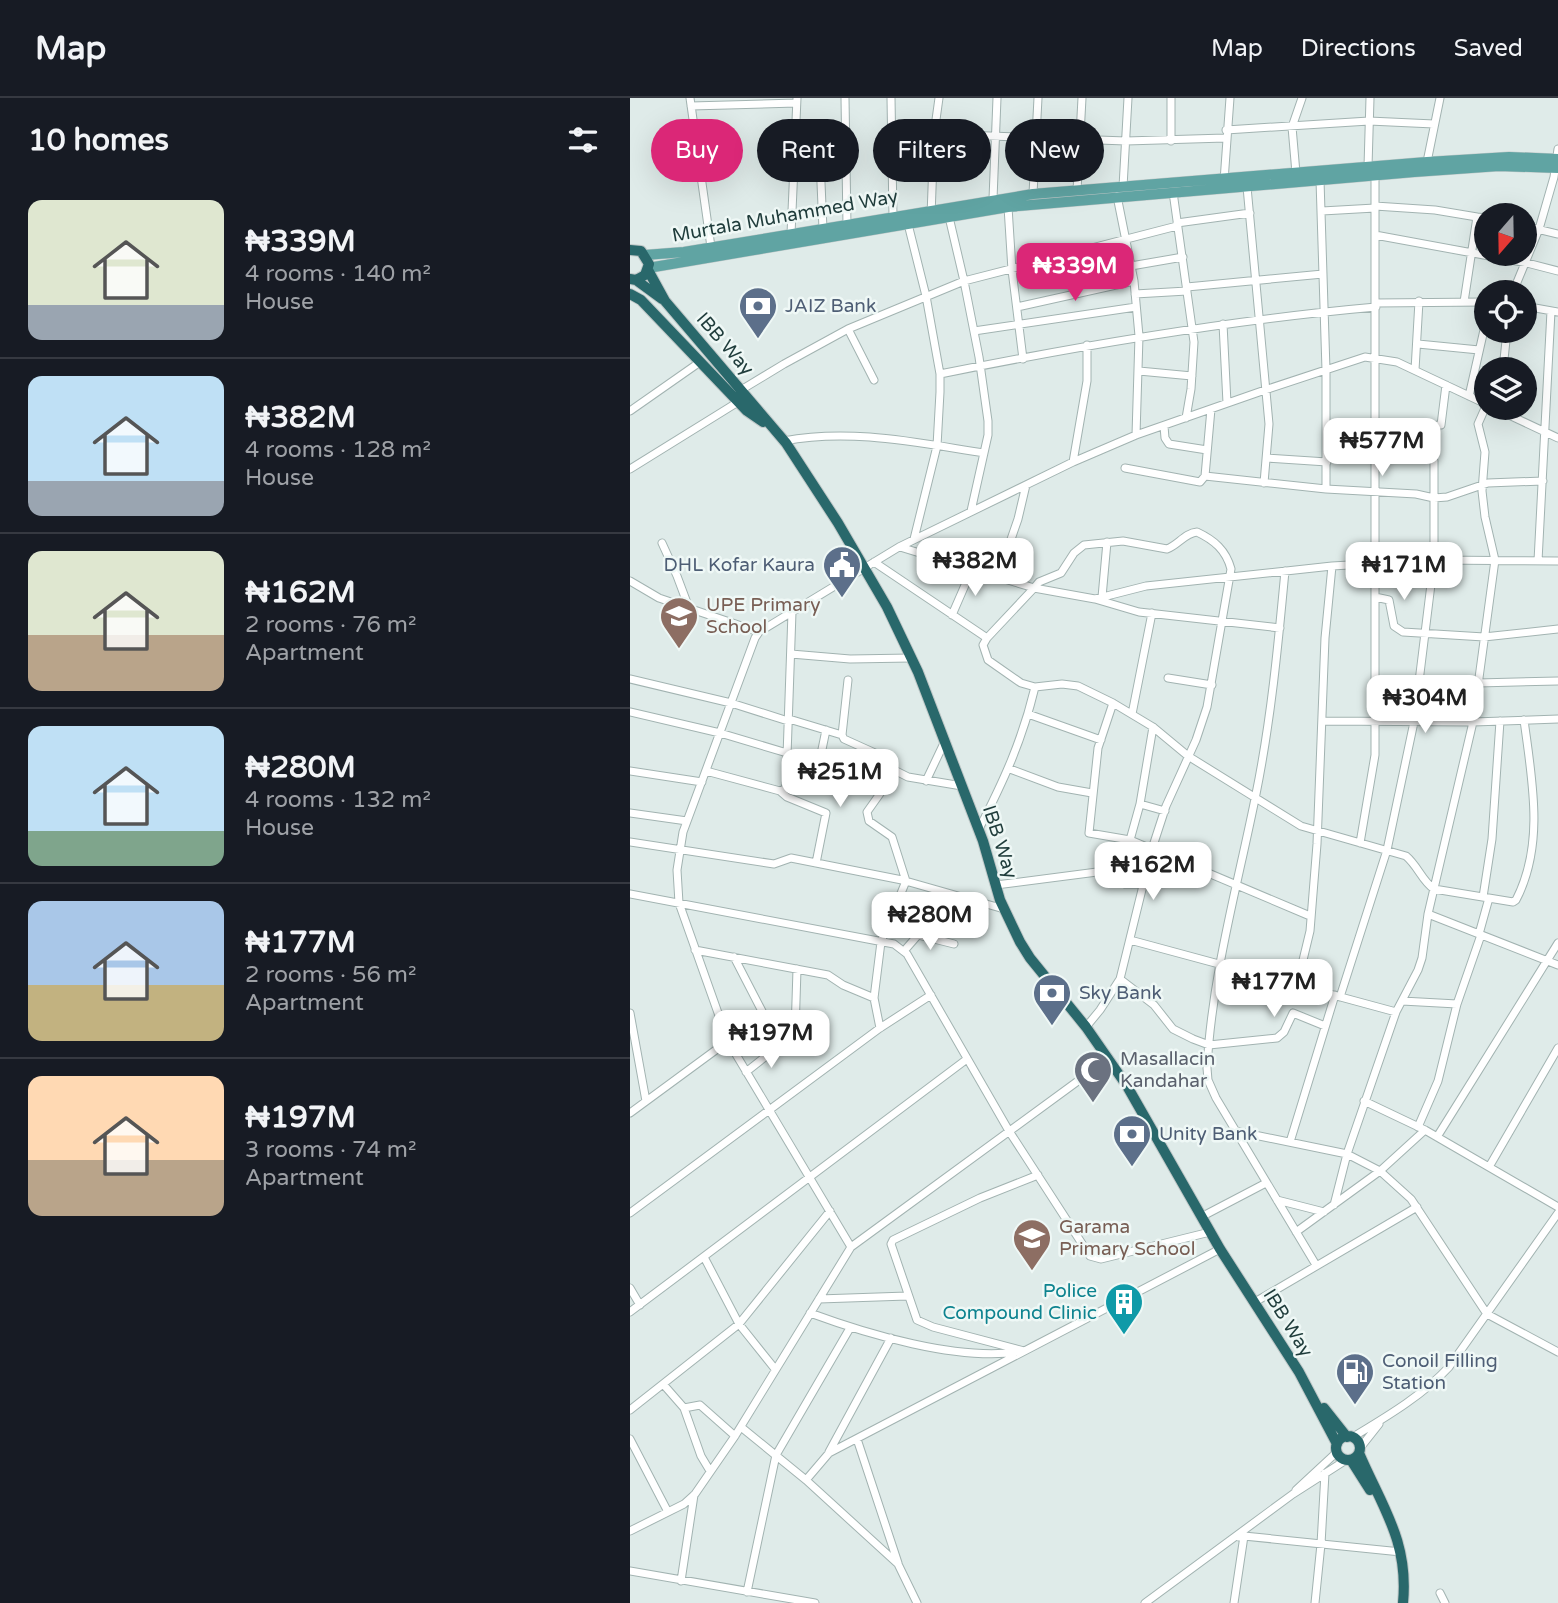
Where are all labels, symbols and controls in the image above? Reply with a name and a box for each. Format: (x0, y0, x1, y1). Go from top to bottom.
text: Map (35, 29, 106, 68)
text: Map (1211, 34, 1263, 63)
text: Directions (1301, 34, 1416, 63)
text: Saved (1454, 34, 1523, 63)
chip: Buy (651, 119, 743, 182)
chip: Rent (757, 119, 859, 182)
chip: Filters (873, 119, 991, 182)
chip: New (1005, 119, 1104, 182)
icon: filters (564, 121, 602, 159)
text: 10 homes (28, 122, 169, 159)
street label: Murtala Muhammed Way (670, 185, 900, 247)
north arrow (1474, 203, 1536, 266)
map controls (1474, 203, 1537, 420)
text: ₦339M (245, 223, 356, 260)
icon: home (84, 228, 168, 312)
pin: ₦339M (1026, 244, 1124, 303)
text: ₦339M (1033, 252, 1117, 280)
text: 4 rooms · 140 m² (245, 260, 431, 288)
button: locate (1474, 280, 1537, 343)
bank icon: JAIZ Bank (737, 285, 779, 340)
text: House (245, 288, 314, 316)
place label: JAIZ Bank (785, 295, 876, 317)
street label: IBB Way (692, 308, 758, 380)
button: layers (1474, 357, 1537, 420)
text: ₦382M (245, 399, 356, 436)
icon: home (84, 404, 168, 488)
pin: ₦577M (1333, 418, 1431, 478)
text: ₦577M (1340, 427, 1424, 455)
text: 4 rooms · 128 m² (245, 436, 431, 464)
text: House (245, 464, 314, 492)
pin: ₦382M (926, 538, 1024, 598)
pin: ₦171M (1355, 542, 1453, 602)
public building icon: DHL Kofar Kaura (821, 544, 863, 599)
text: ₦382M (933, 547, 1017, 575)
text: ₦171M (1362, 551, 1446, 579)
place label: DHL Kofar Kaura (664, 554, 815, 576)
text: ₦162M (245, 574, 356, 611)
icon: home (84, 579, 168, 663)
place label: UPE Primary School (706, 594, 820, 638)
school or university icon: UPE Primary School (658, 595, 700, 650)
text: 2 rooms · 76 m² (245, 611, 416, 639)
text: Apartment (245, 639, 364, 667)
pin: ₦304M (1376, 676, 1474, 735)
text: ₦304M (1383, 684, 1467, 712)
text: ₦280M (245, 749, 356, 786)
pin: ₦251M (791, 750, 889, 809)
icon: home (84, 754, 168, 838)
text: ₦251M (798, 758, 882, 786)
text: 4 rooms · 132 m² (245, 786, 431, 814)
street label: IBB Way (978, 803, 1022, 881)
text: House (245, 814, 314, 842)
pin: ₦162M (1104, 842, 1202, 902)
text: ₦162M (1111, 851, 1195, 879)
pin: ₦280M (881, 892, 979, 952)
text: ₦280M (888, 901, 972, 929)
text: ₦177M (245, 924, 356, 961)
icon: home (84, 929, 168, 1013)
pin: ₦177M (1225, 960, 1323, 1019)
text: 2 rooms · 56 m² (245, 961, 416, 989)
text: ₦177M (1232, 968, 1316, 996)
bank icon: Sky Bank (1031, 972, 1073, 1027)
place label: Sky Bank (1079, 982, 1162, 1004)
text: Apartment (245, 989, 364, 1017)
pin: ₦197M (722, 1010, 820, 1070)
text: ₦197M (729, 1019, 813, 1047)
place label: Masallacin Kandahar (1120, 1048, 1215, 1092)
mosque icon: Masallacin Kandahar (1072, 1049, 1114, 1104)
text: ₦197M (245, 1099, 356, 1136)
icon: home (84, 1104, 168, 1188)
bank icon: Unity Bank (1111, 1113, 1153, 1168)
place label: Unity Bank (1159, 1123, 1257, 1145)
text: 3 rooms · 74 m² (245, 1136, 416, 1164)
text: Apartment (245, 1164, 364, 1192)
place label: Garama Primary School (1059, 1216, 1195, 1260)
school or university icon: Garama Primary School (1011, 1217, 1053, 1272)
place label: Police Compound Clinic (942, 1280, 1097, 1324)
building icon: Police Compound Clinic (1103, 1281, 1145, 1336)
street label: IBB Way (1259, 1285, 1317, 1361)
place label: Conoil Filling Station (1382, 1350, 1498, 1394)
fuel station icon: Conoil Filling Station (1334, 1351, 1376, 1406)

